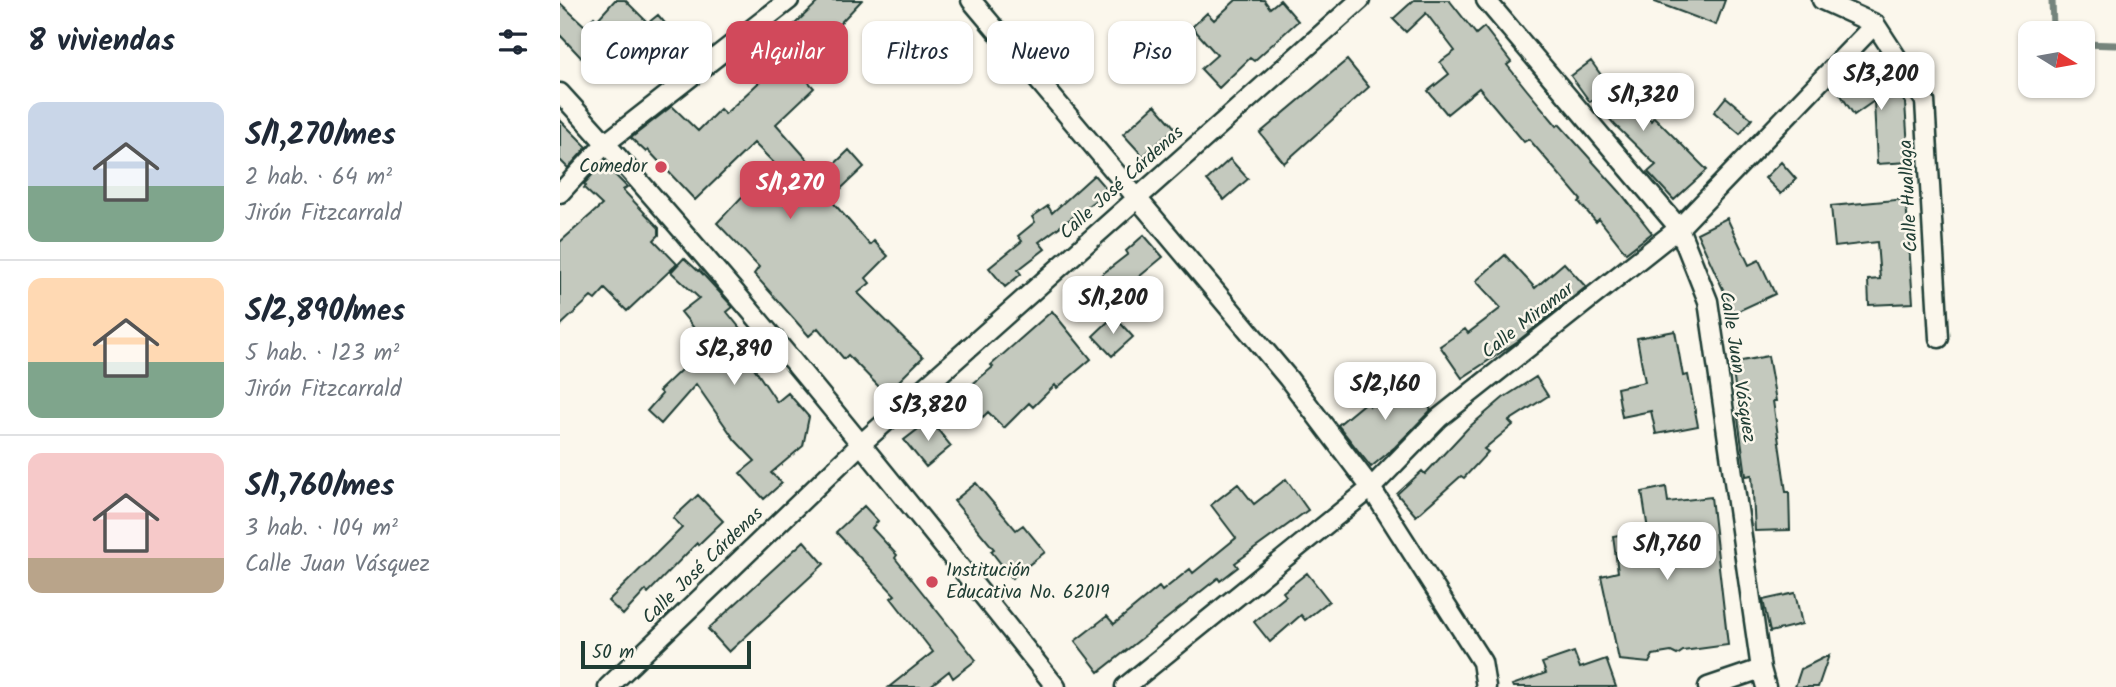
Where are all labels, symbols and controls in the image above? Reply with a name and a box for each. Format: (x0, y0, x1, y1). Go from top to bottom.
text: 8 viviendas (28, 18, 175, 66)
chip: Comprar (581, 21, 712, 84)
chip: Alquilar (726, 21, 848, 84)
chip: Filtros (862, 21, 973, 84)
chip: Nuevo (987, 21, 1094, 84)
chip: Piso (1108, 21, 1196, 84)
north arrow (2018, 21, 2095, 98)
map controls (2018, 21, 2095, 98)
icon: filters (494, 23, 532, 61)
pin: S/3,200 (1816, 52, 1946, 112)
text: S/3,200 (1844, 57, 1918, 93)
pin: S/1,320 (1578, 74, 1708, 133)
text: S/1,320 (1608, 78, 1678, 114)
text: S/1,270/mes (245, 112, 396, 160)
street label: Calle José Cárdenas (1053, 119, 1191, 247)
icon: home (84, 130, 168, 214)
street label: Calle Huallaga (1891, 139, 1927, 253)
place label: Comedor (579, 152, 649, 182)
marker: Comedor (653, 159, 669, 175)
text: 2 hab. · 64 m² (245, 160, 392, 196)
pin: S/1,270 (725, 162, 855, 221)
text: S/1,270 (756, 166, 824, 202)
text: Jirón Fitzcarrald (245, 196, 401, 232)
street label: Calle Miramar (1475, 274, 1582, 367)
pin: S/1,200 (1048, 276, 1178, 336)
text: S/1,200 (1078, 281, 1148, 317)
text: S/2,890/mes (245, 288, 405, 336)
street label: Calle Juan Vásquez (1710, 289, 1764, 445)
icon: home (84, 306, 168, 390)
pin: S/2,890 (669, 328, 799, 387)
text: S/2,890 (696, 332, 772, 368)
text: 5 hab. · 123 m² (245, 336, 399, 372)
pin: S/2,160 (1320, 362, 1450, 422)
text: S/2,160 (1350, 367, 1420, 403)
text: Jirón Fitzcarrald (245, 372, 401, 408)
pin: S/3,820 (863, 384, 993, 443)
text: S/3,820 (890, 388, 966, 424)
text: S/1,760/mes (245, 463, 394, 511)
icon: home (84, 481, 168, 565)
street label: Calle José Cárdenas (635, 500, 771, 632)
text: 3 hab. · 104 m² (245, 511, 398, 547)
pin: S/1,760 (1602, 522, 1732, 582)
text: S/1,760 (1633, 527, 1701, 563)
text: Calle Juan Vásquez (245, 547, 430, 583)
place label: Institución Educativa No. 62019 (946, 556, 1109, 608)
marker: Institución Educativa No. 62019 (924, 574, 940, 590)
scale bar (581, 638, 751, 670)
text: 50 m (592, 638, 634, 668)

